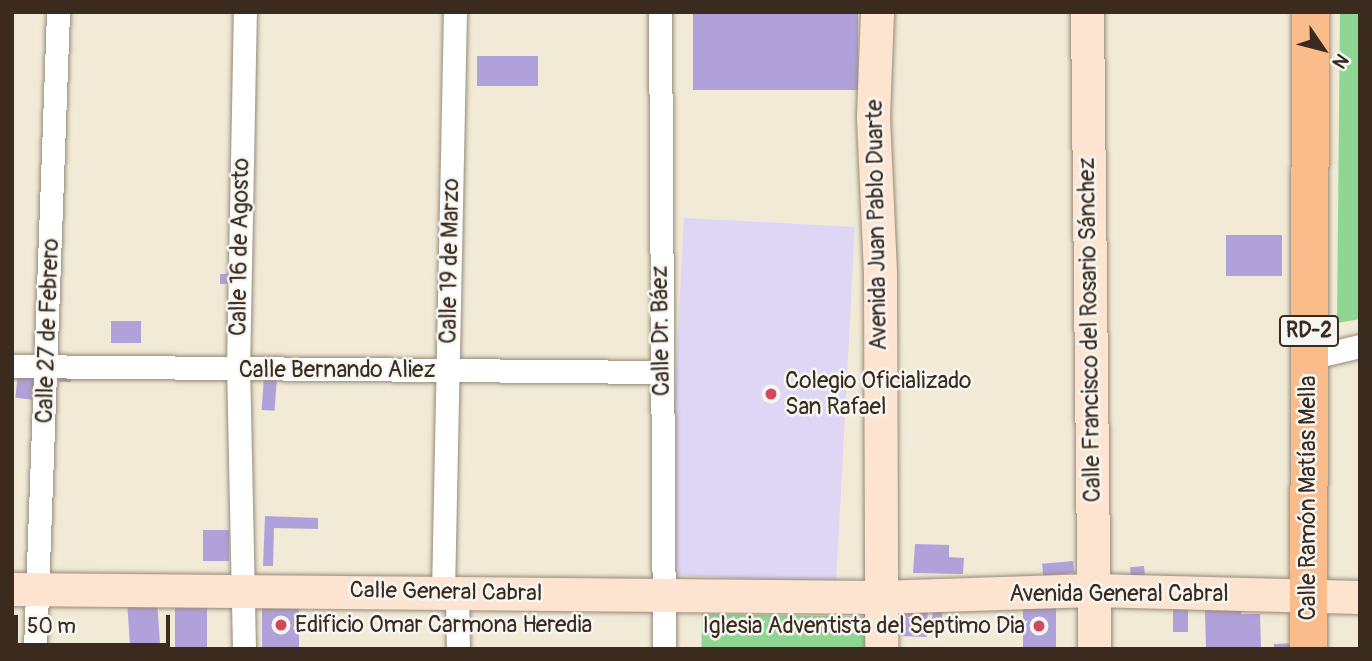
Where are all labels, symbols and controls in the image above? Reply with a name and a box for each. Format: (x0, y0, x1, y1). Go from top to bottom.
north arrow (1288, 14, 1358, 84)
text: N (1327, 49, 1354, 73)
street label: Avenida Juan Pablo Duarte (861, 99, 893, 351)
street label: Calle Francisco del Rosario Sánchez (1073, 157, 1107, 503)
street label: Calle 16 de Agosto (225, 158, 255, 336)
street label: Calle 19 de Marzo (435, 178, 465, 344)
street label: Calle 27 de Febrero (31, 238, 65, 424)
street label: Calle Dr. Báez (646, 266, 676, 396)
road number: RD-2 (1278, 314, 1340, 348)
street label: Calle Bernando Aliez (239, 356, 435, 384)
place label: Colegio Oficializado San Rafael (785, 367, 971, 421)
street label: Calle Ramón Matías Mella (1294, 376, 1322, 620)
marker: Colegio Oficializado San Rafael (763, 386, 779, 402)
street label: Calle General Cabral (349, 577, 543, 607)
street label: Avenida General Cabral (1009, 580, 1229, 608)
scale bar (18, 602, 173, 646)
place label: Edificio Omar Carmona Heredia (295, 611, 592, 639)
place label: Iglesia Adventista del Septimo Dia (703, 612, 1025, 640)
text: 50 m (27, 613, 76, 640)
marker: Edificio Omar Carmona Heredia (273, 617, 289, 633)
marker: Iglesia Adventista del Septimo Dia (1031, 618, 1047, 634)

